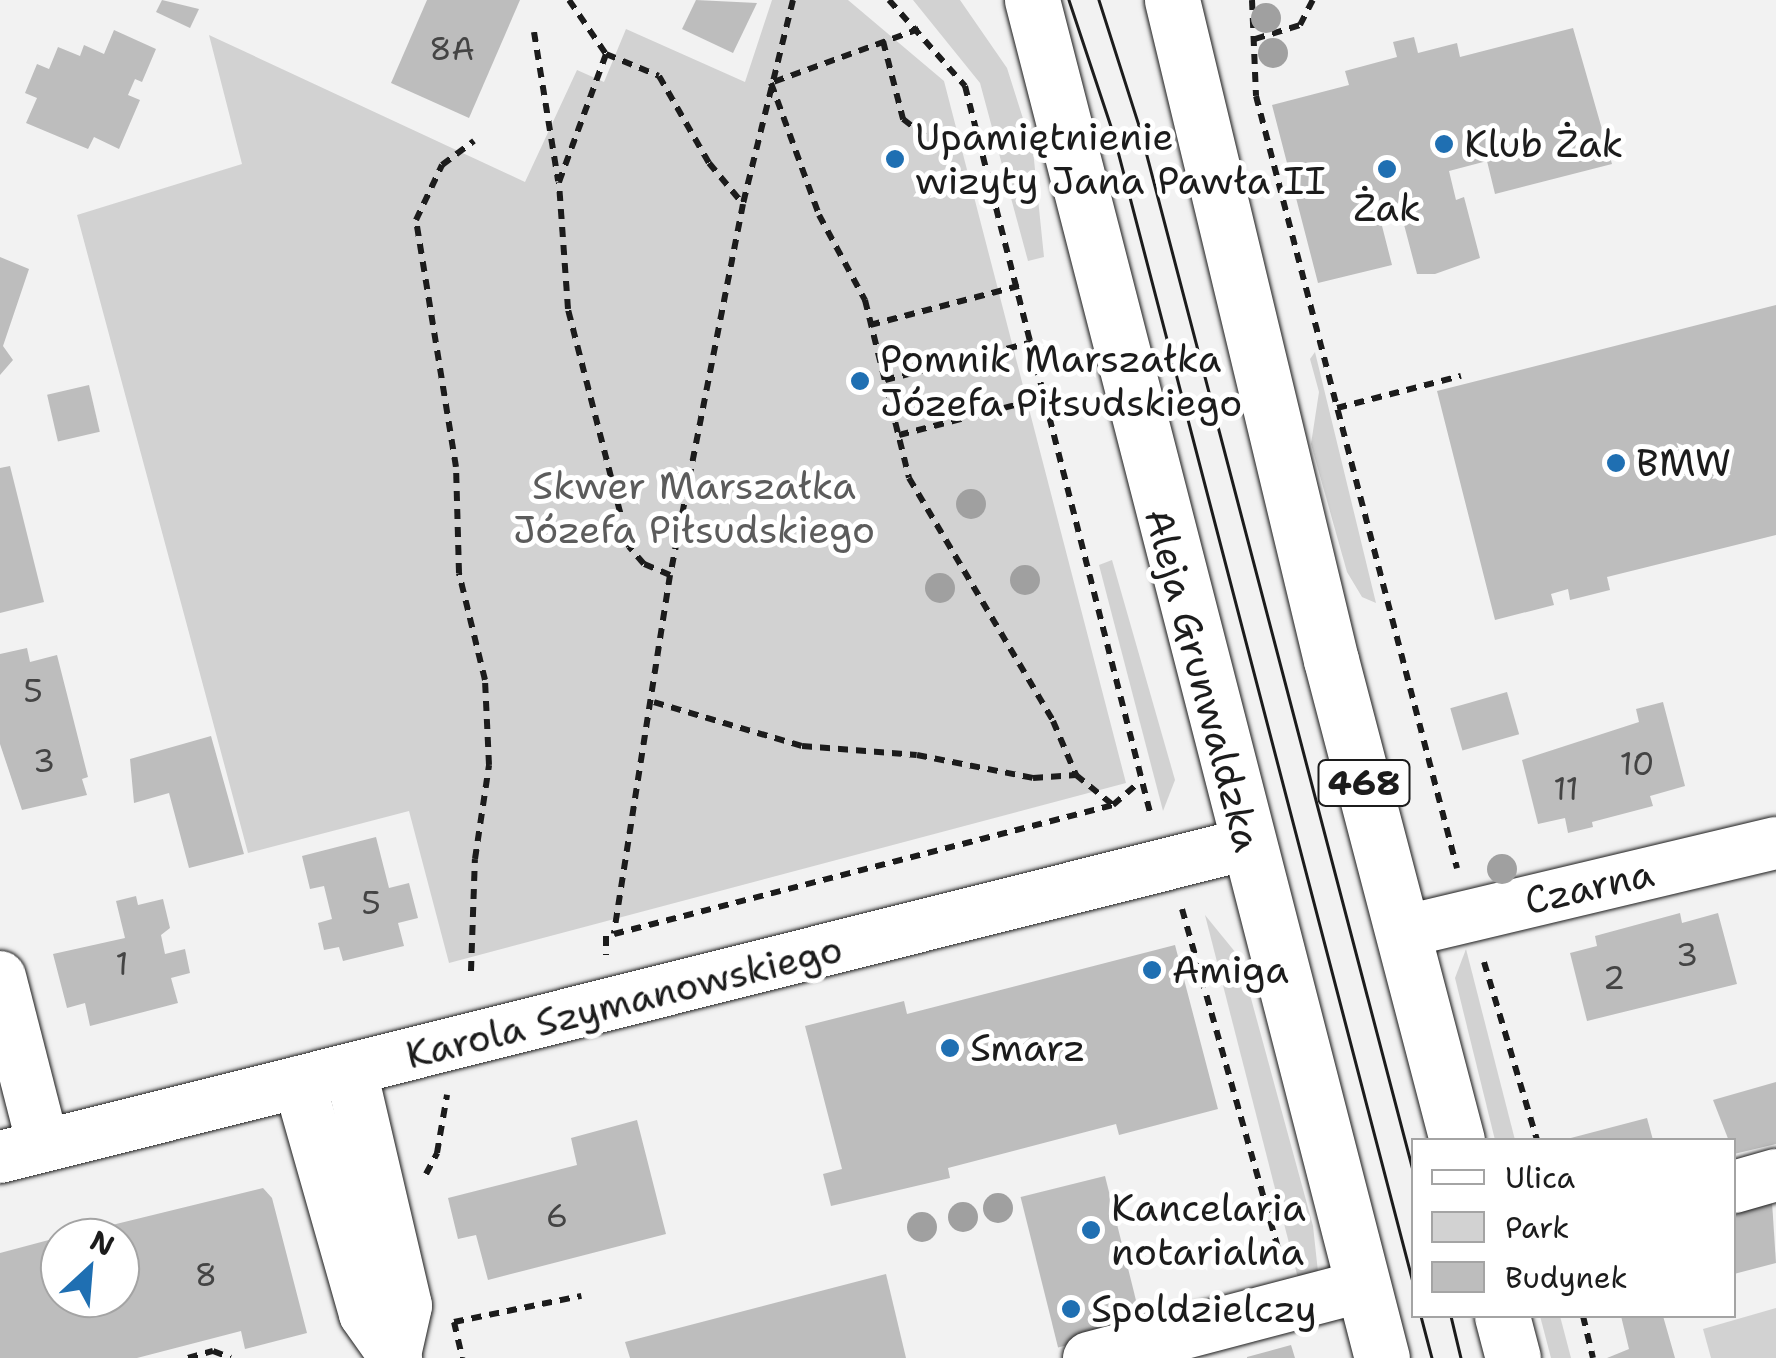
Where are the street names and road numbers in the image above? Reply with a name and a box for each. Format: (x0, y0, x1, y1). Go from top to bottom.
street label: Aleja Grunwaldzka (1135, 504, 1271, 856)
road number: 468 (1316, 753, 1412, 813)
street label: Czarna (1520, 850, 1658, 924)
street label: Karola Szymanowskiego (401, 926, 847, 1078)

